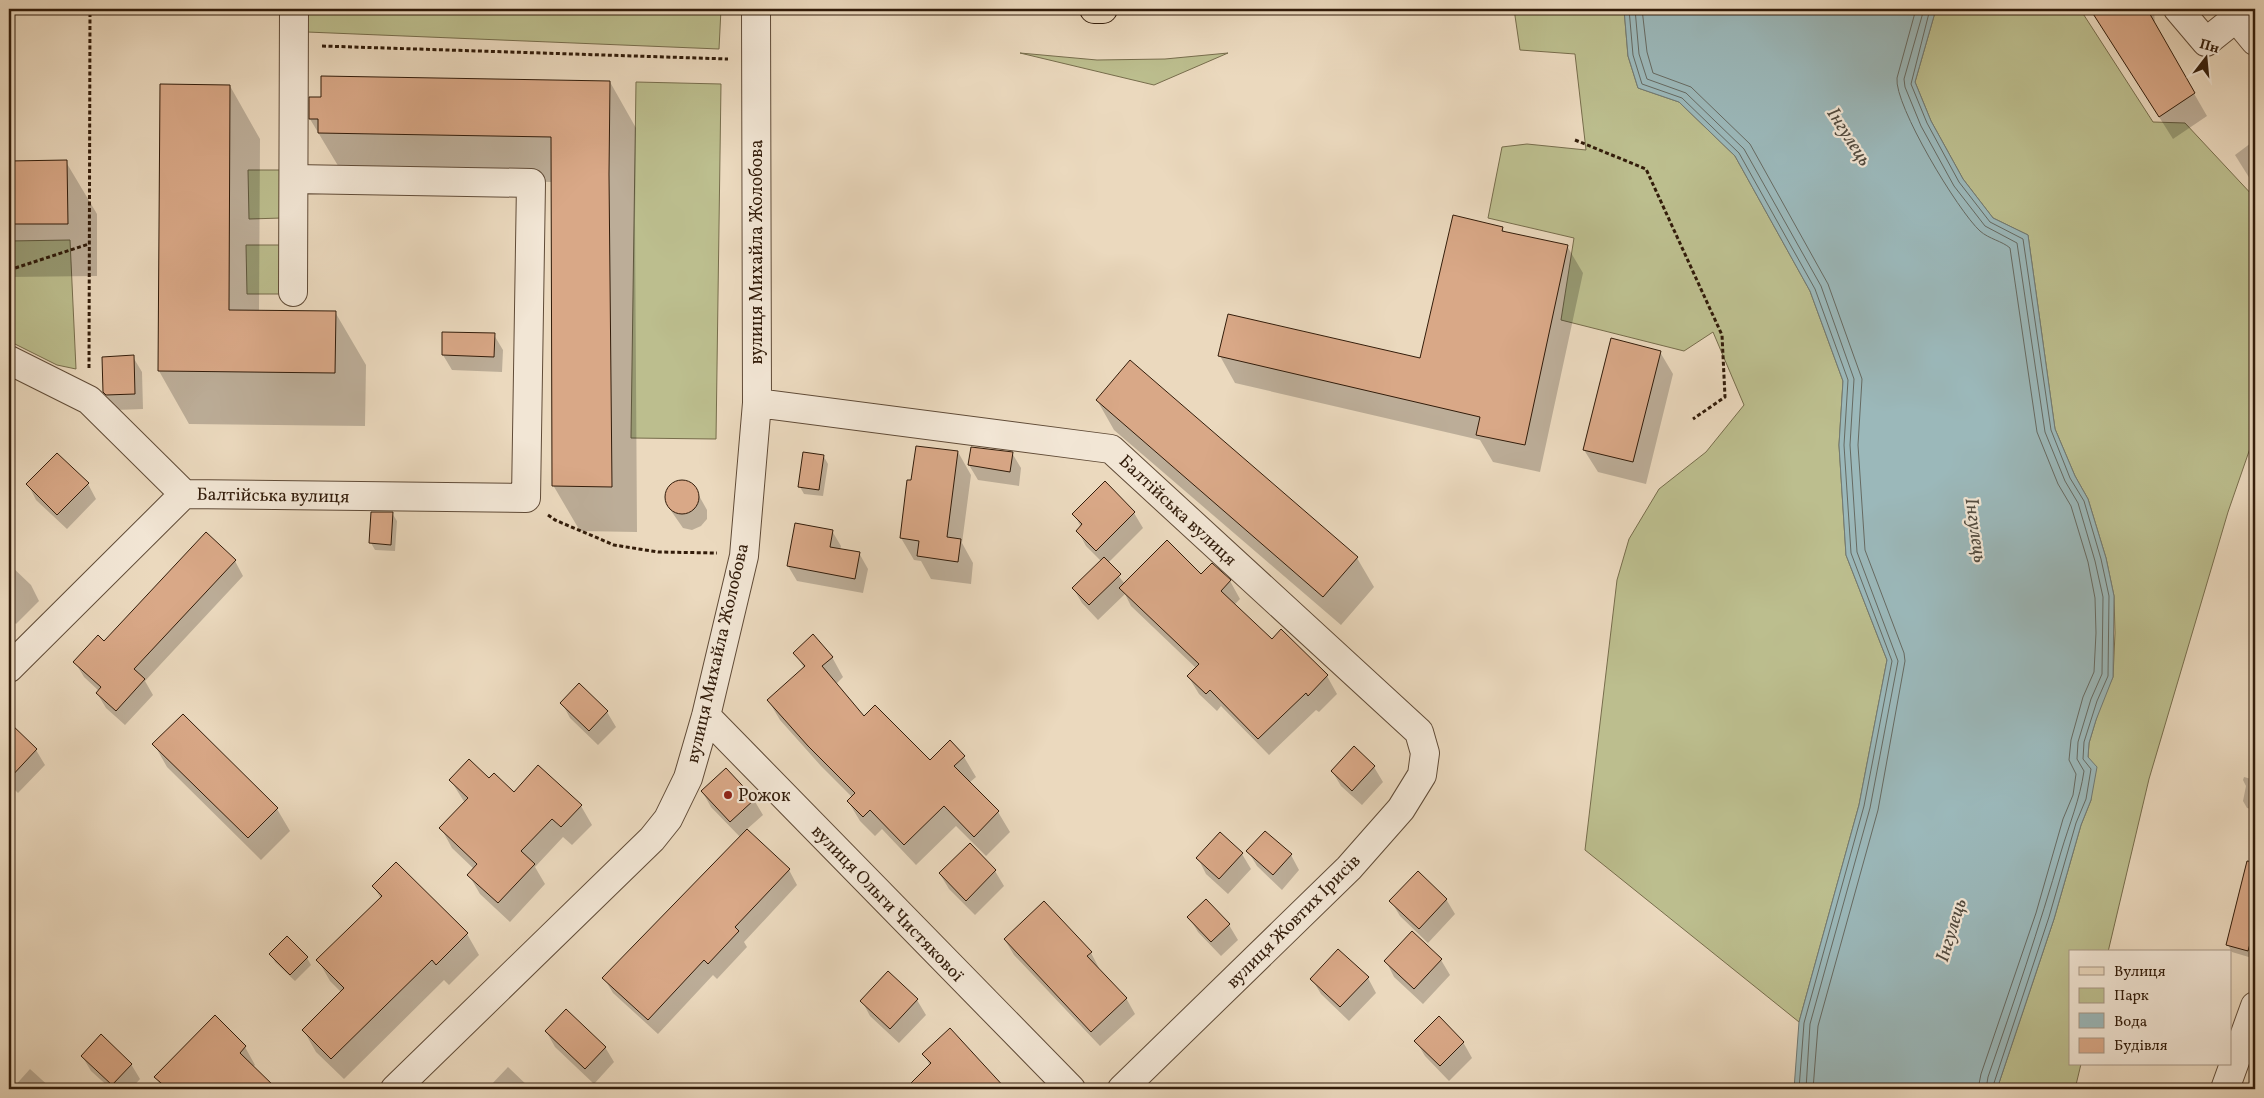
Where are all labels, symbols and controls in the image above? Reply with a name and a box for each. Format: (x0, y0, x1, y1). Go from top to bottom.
north arrow (2182, 32, 2232, 82)
text: Пн (2197, 35, 2221, 59)
water label: Інгулець (1820, 103, 1877, 172)
street label: вулиця Михайла Жолобова (745, 140, 770, 364)
street label: Балтійська вулиця (1112, 450, 1241, 572)
street label: Балтійська вулиця (196, 483, 350, 510)
water label: Інгулець (1958, 496, 1992, 564)
street label: вулиця Михайла Жолобова (681, 541, 756, 766)
place label: Рожок (738, 784, 791, 809)
marker: Рожок (722, 789, 734, 801)
street label: вулиця Ольги Чистякової (805, 820, 969, 989)
street label: вулиця Жовтих Ірисів (1221, 849, 1367, 995)
water label: Інгулець (1930, 896, 1974, 965)
legend (2069, 950, 2232, 1066)
text: Вулиця (2114, 962, 2166, 983)
text: Парк (2114, 986, 2149, 1007)
text: Вода (2114, 1012, 2147, 1033)
text: Будівля (2114, 1036, 2168, 1057)

